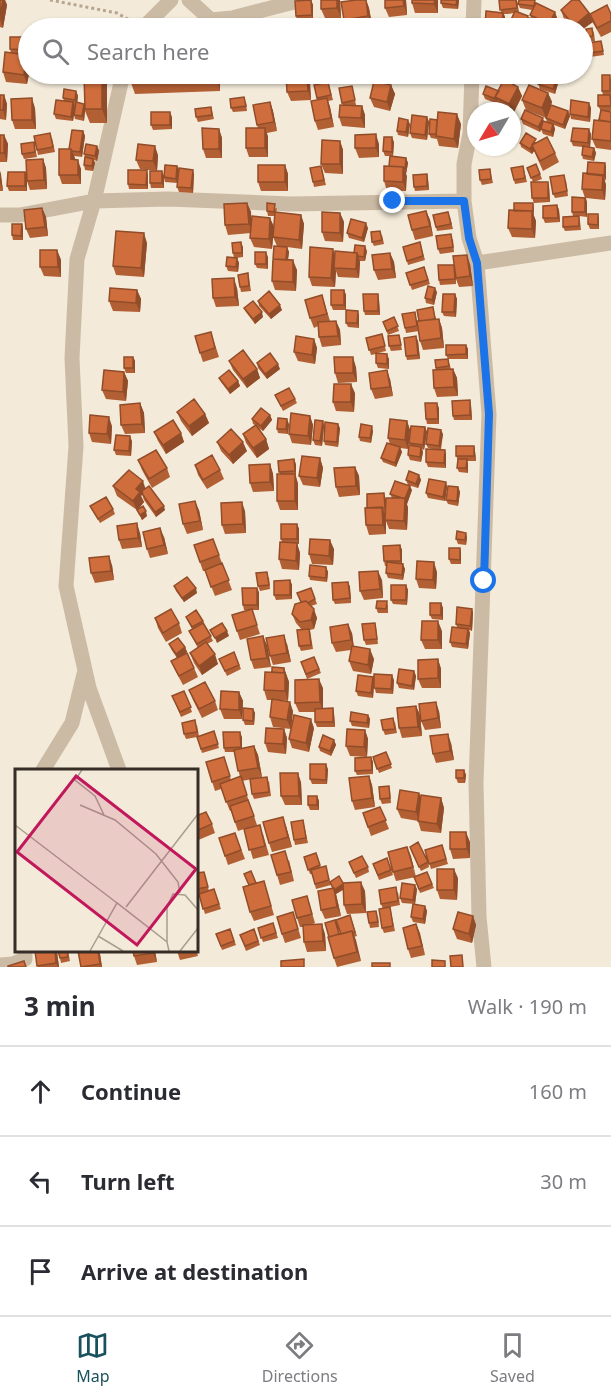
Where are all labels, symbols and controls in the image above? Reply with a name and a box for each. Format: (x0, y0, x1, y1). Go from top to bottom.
search box (18, 18, 593, 84)
icon: search (39, 35, 72, 68)
text: Search here (87, 36, 209, 66)
north arrow (467, 102, 521, 156)
route end (379, 187, 405, 213)
route start (470, 567, 496, 593)
inset map (15, 769, 198, 952)
text: 3 min (24, 988, 96, 1024)
text: Walk · 190 m (468, 993, 587, 1020)
icon: ahead (24, 1075, 57, 1108)
text: Continue (81, 1076, 181, 1106)
text: 160 m (529, 1078, 587, 1105)
icon: left (24, 1165, 57, 1198)
text: Turn left (81, 1166, 175, 1196)
text: 30 m (540, 1168, 587, 1195)
icon: arrive (24, 1255, 57, 1288)
text: Arrive at destination (81, 1256, 308, 1286)
tab: Map (76, 1329, 109, 1387)
tab: Directions (262, 1329, 338, 1387)
tab: Saved (490, 1329, 535, 1387)

